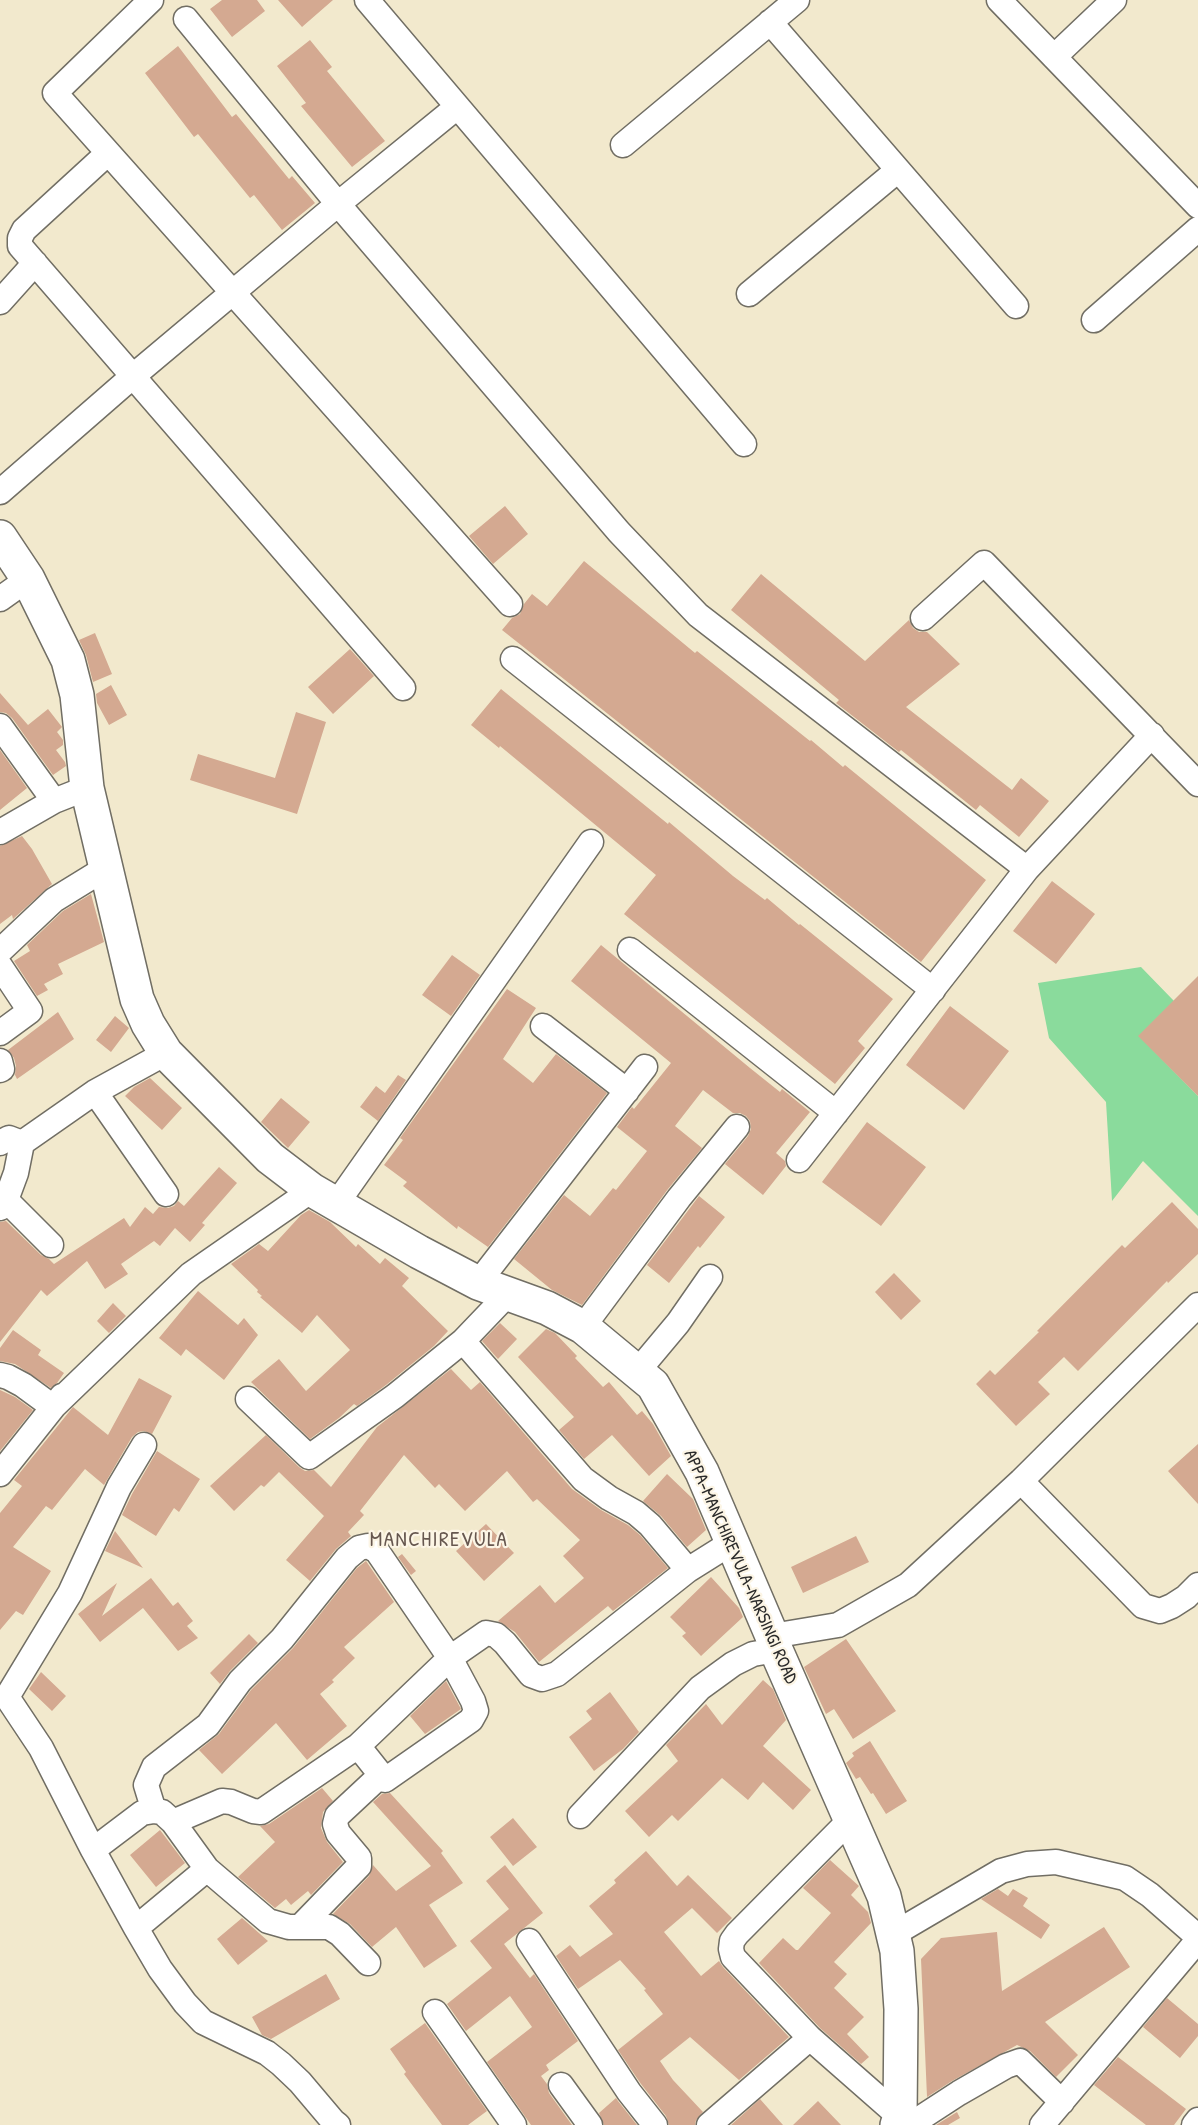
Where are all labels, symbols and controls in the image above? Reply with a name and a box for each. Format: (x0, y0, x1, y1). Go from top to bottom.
street label: APPA-MANCHIREVULA-NARSINGI ROAD (679, 1447, 801, 1687)
district label: MANCHIREVULA (370, 1527, 508, 1553)

